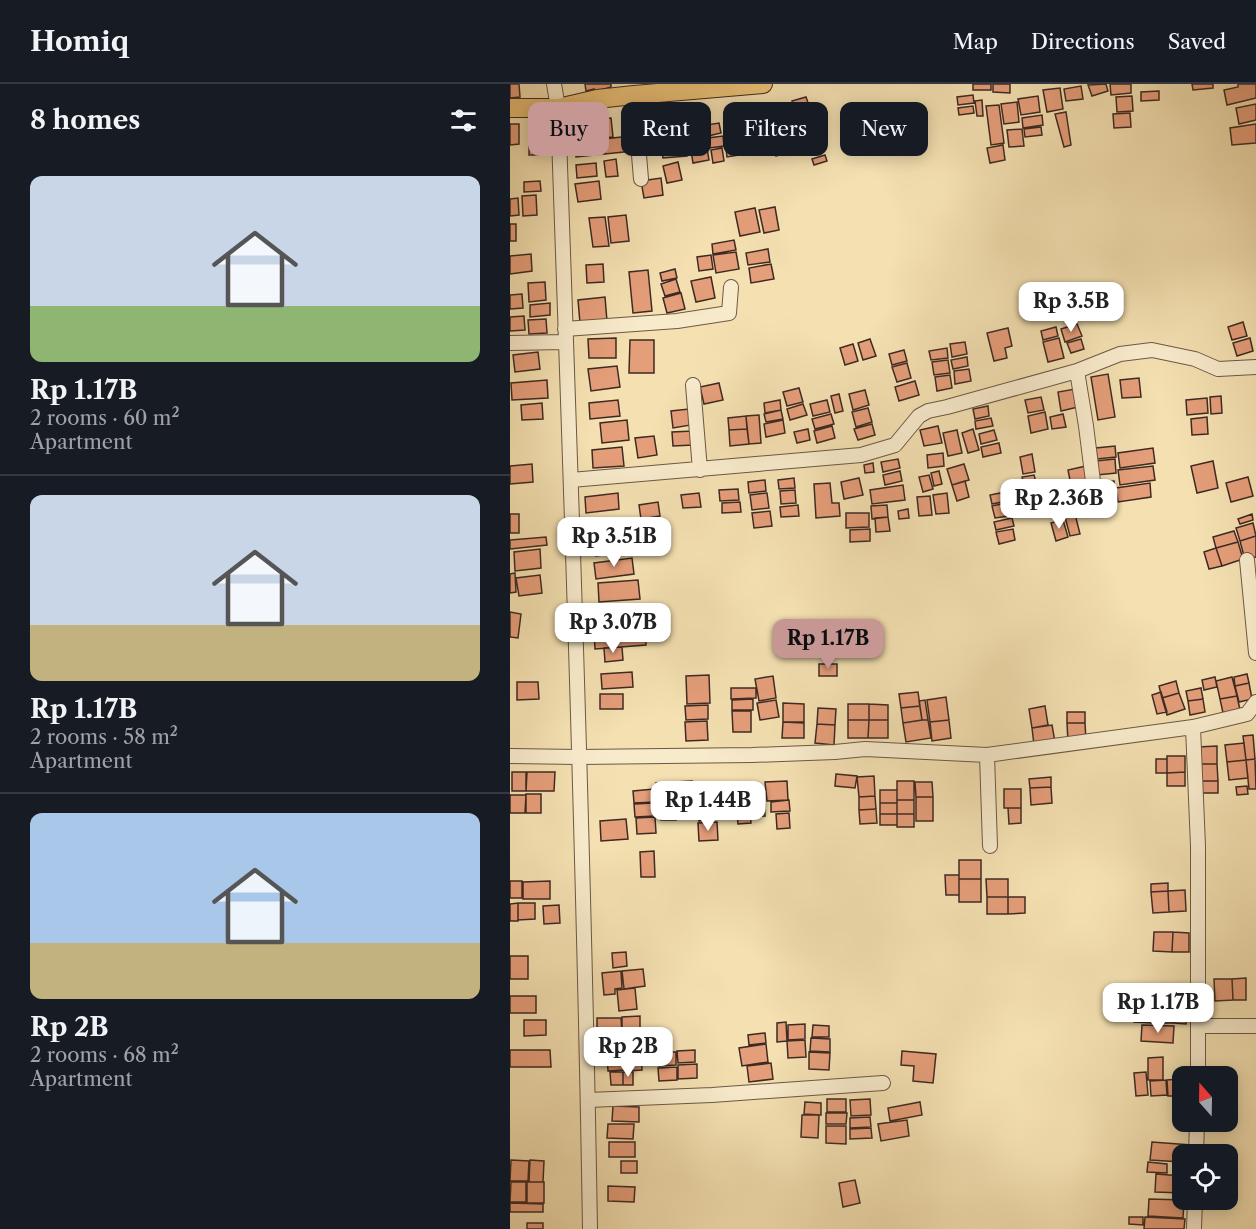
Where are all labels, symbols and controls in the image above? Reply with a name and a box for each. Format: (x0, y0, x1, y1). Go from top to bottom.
text: Homiq (30, 24, 129, 58)
text: Map (953, 29, 998, 54)
text: Directions (1031, 29, 1135, 54)
text: Saved (1168, 29, 1226, 54)
chip: Buy (528, 102, 609, 156)
chip: Rent (621, 102, 711, 156)
chip: Filters (723, 102, 828, 156)
chip: New (840, 102, 928, 156)
text: 8 homes (30, 104, 140, 136)
icon: filters (447, 104, 480, 137)
icon: home (201, 215, 309, 323)
pin: Rp 3.5B (1016, 282, 1126, 333)
text: Rp 3.5B (1033, 289, 1109, 313)
text: Rp 1.17B (30, 374, 137, 406)
text: 2 rooms · 60 m² (30, 406, 180, 430)
text: Apartment (30, 430, 133, 454)
pin: Rp 2.36B (997, 479, 1121, 530)
text: Rp 2.36B (1014, 486, 1104, 510)
pin: Rp 3.51B (552, 517, 676, 568)
text: Rp 3.51B (571, 524, 657, 548)
icon: home (201, 534, 309, 642)
pin: Rp 3.07B (551, 603, 675, 654)
text: Rp 3.07B (569, 610, 657, 634)
pin: Rp 1.17B (766, 619, 890, 670)
text: Rp 1.17B (787, 626, 869, 650)
text: Rp 1.17B (30, 693, 137, 725)
text: 2 rooms · 58 m² (30, 725, 178, 749)
text: Apartment (30, 749, 133, 773)
pin: Rp 1.44B (646, 781, 770, 832)
text: Rp 1.44B (665, 788, 751, 812)
icon: home (201, 852, 309, 960)
pin: Rp 1.17B (1096, 983, 1220, 1034)
text: Rp 1.17B (1117, 990, 1199, 1014)
text: Rp 2B (30, 1011, 109, 1043)
pin: Rp 2B (586, 1027, 670, 1078)
text: Rp 2B (598, 1034, 658, 1058)
text: 2 rooms · 68 m² (30, 1043, 179, 1067)
north arrow (1172, 1066, 1238, 1132)
map controls (1172, 1066, 1238, 1210)
text: Apartment (30, 1067, 133, 1091)
button: locate (1172, 1144, 1238, 1210)

